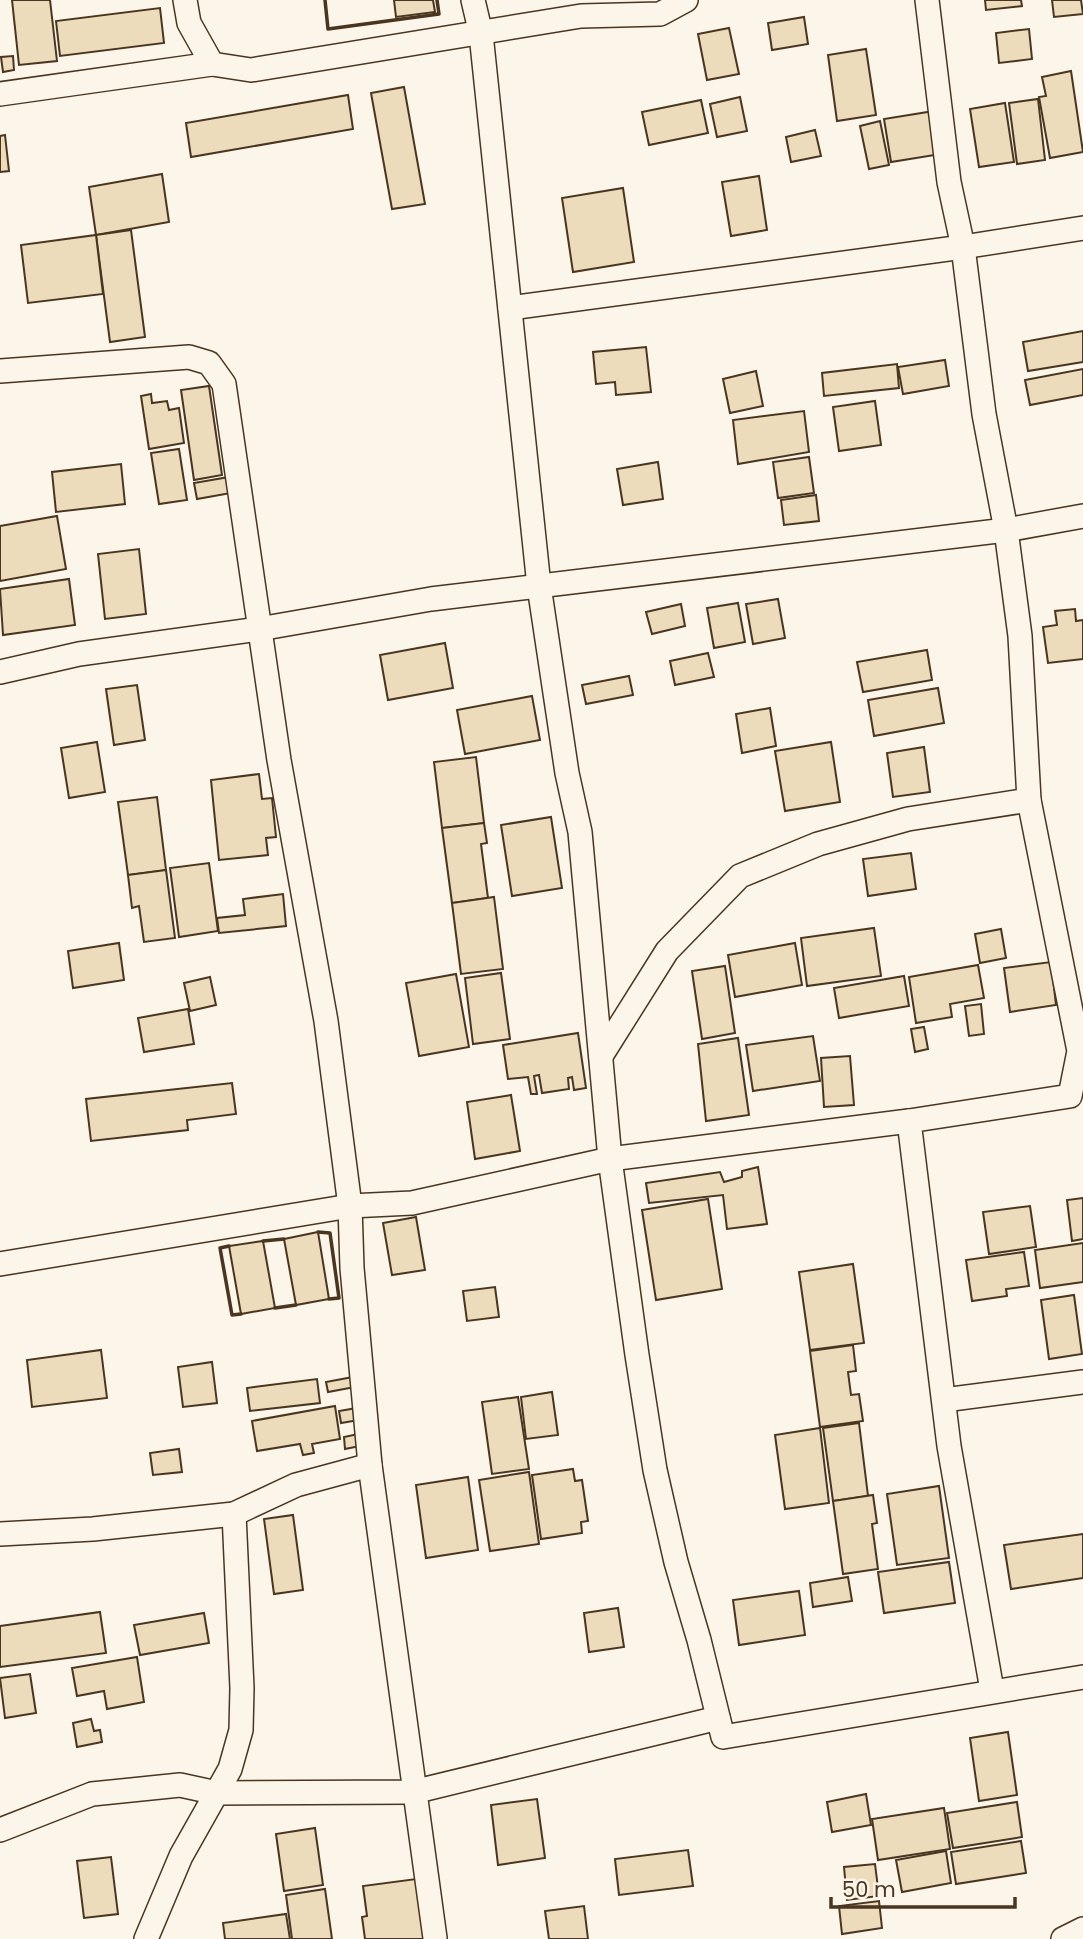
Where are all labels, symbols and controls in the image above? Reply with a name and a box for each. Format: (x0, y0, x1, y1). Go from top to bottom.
scale bar (831, 1866, 1015, 1910)
text: 50 m (842, 1875, 896, 1904)

